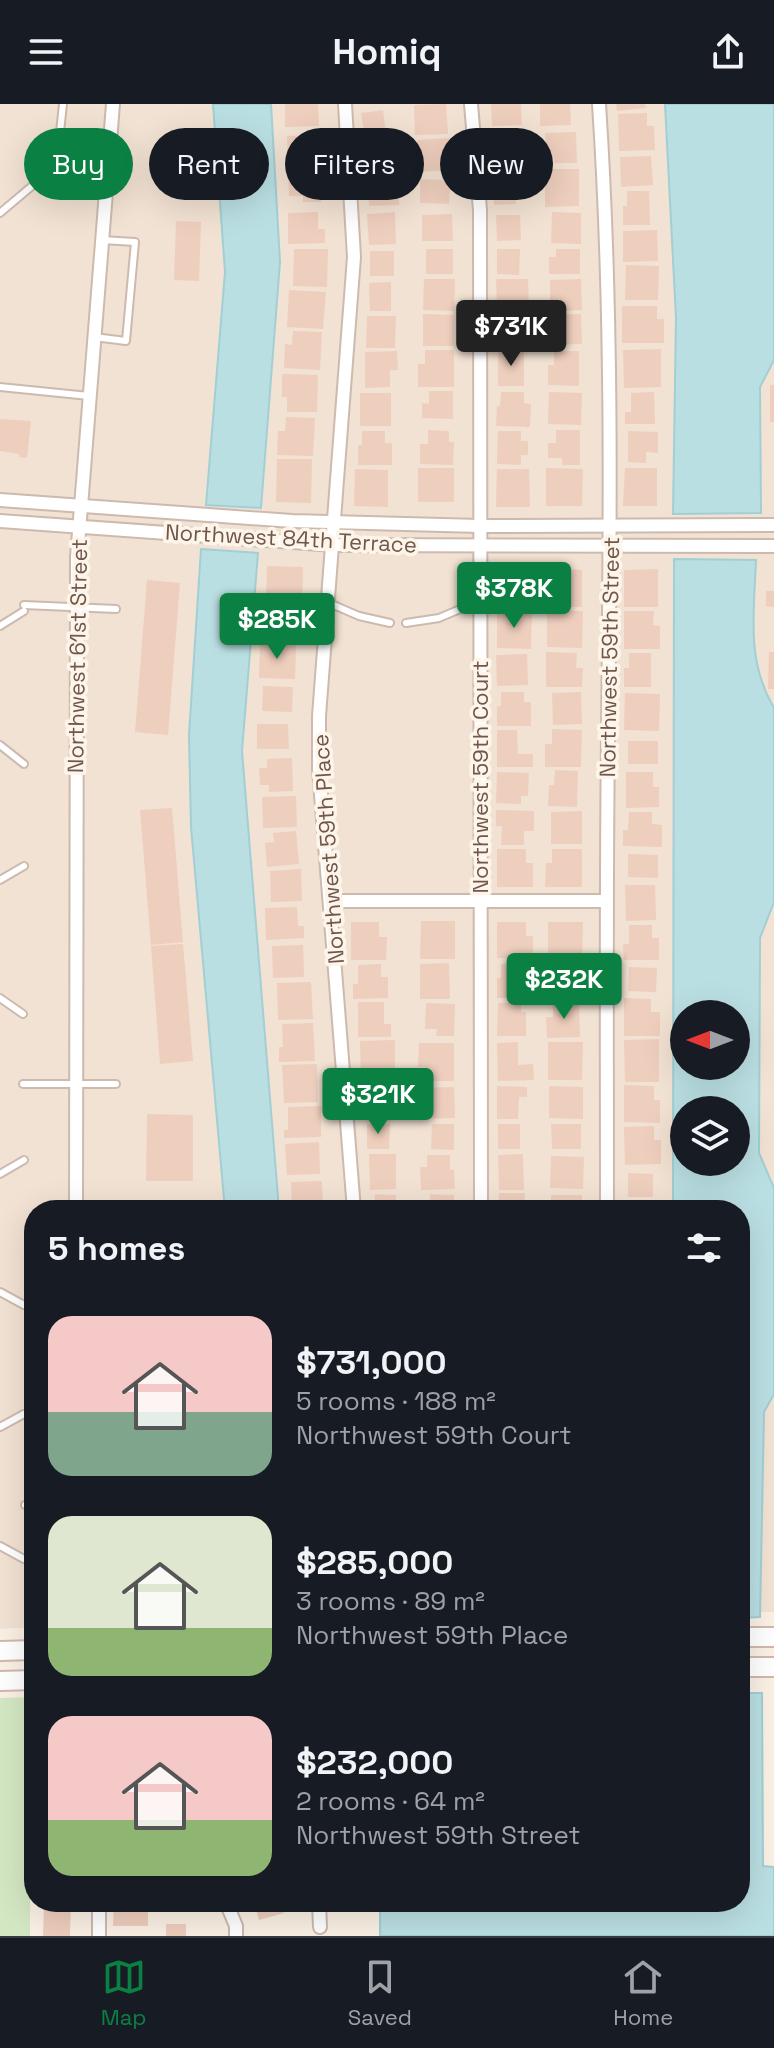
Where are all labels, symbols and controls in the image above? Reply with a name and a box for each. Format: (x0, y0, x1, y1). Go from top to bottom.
text: Homiq (333, 29, 441, 75)
icon: menu (24, 30, 68, 74)
icon: share (706, 30, 750, 74)
chip: Buy (24, 128, 133, 200)
chip: Rent (149, 128, 269, 200)
chip: Filters (285, 128, 424, 200)
chip: New (440, 128, 553, 200)
pin: $731K (455, 300, 567, 368)
text: $731K (474, 309, 548, 343)
street label: Northwest 84th Terrace (164, 517, 418, 559)
street label: Northwest 59th Street (593, 536, 625, 778)
street label: Northwest 61st Street (61, 539, 93, 773)
pin: $378K (458, 562, 570, 630)
text: $378K (475, 571, 553, 605)
pin: $285K (221, 593, 333, 661)
text: $285K (238, 602, 316, 636)
street label: Northwest 59th Court (466, 660, 494, 894)
street label: Northwest 59th Place (306, 733, 350, 965)
pin: $232K (508, 953, 620, 1021)
text: $232K (525, 962, 603, 996)
north arrow (670, 1000, 750, 1080)
map controls (670, 1000, 750, 1176)
pin: $321K (322, 1068, 434, 1136)
text: $321K (340, 1077, 416, 1111)
button: layers (670, 1096, 750, 1176)
icon: filters (682, 1226, 726, 1270)
text: 5 homes (48, 1227, 185, 1270)
text: $731,000 (296, 1341, 447, 1384)
icon: home (112, 1348, 208, 1444)
text: 5 rooms · 188 m² (296, 1384, 496, 1418)
text: Northwest 59th Court (296, 1418, 571, 1452)
text: $285,000 (296, 1541, 453, 1584)
icon: home (112, 1548, 208, 1644)
text: 3 rooms · 89 m² (296, 1584, 485, 1618)
text: Northwest 59th Place (296, 1618, 569, 1652)
text: $232,000 (296, 1741, 453, 1784)
icon: home (112, 1748, 208, 1844)
text: 2 rooms · 64 m² (296, 1784, 485, 1818)
text: Northwest 59th Street (296, 1818, 580, 1852)
tab: Map (101, 1955, 147, 2031)
tab: Saved (348, 1955, 412, 2031)
tab: Home (613, 1955, 673, 2031)

